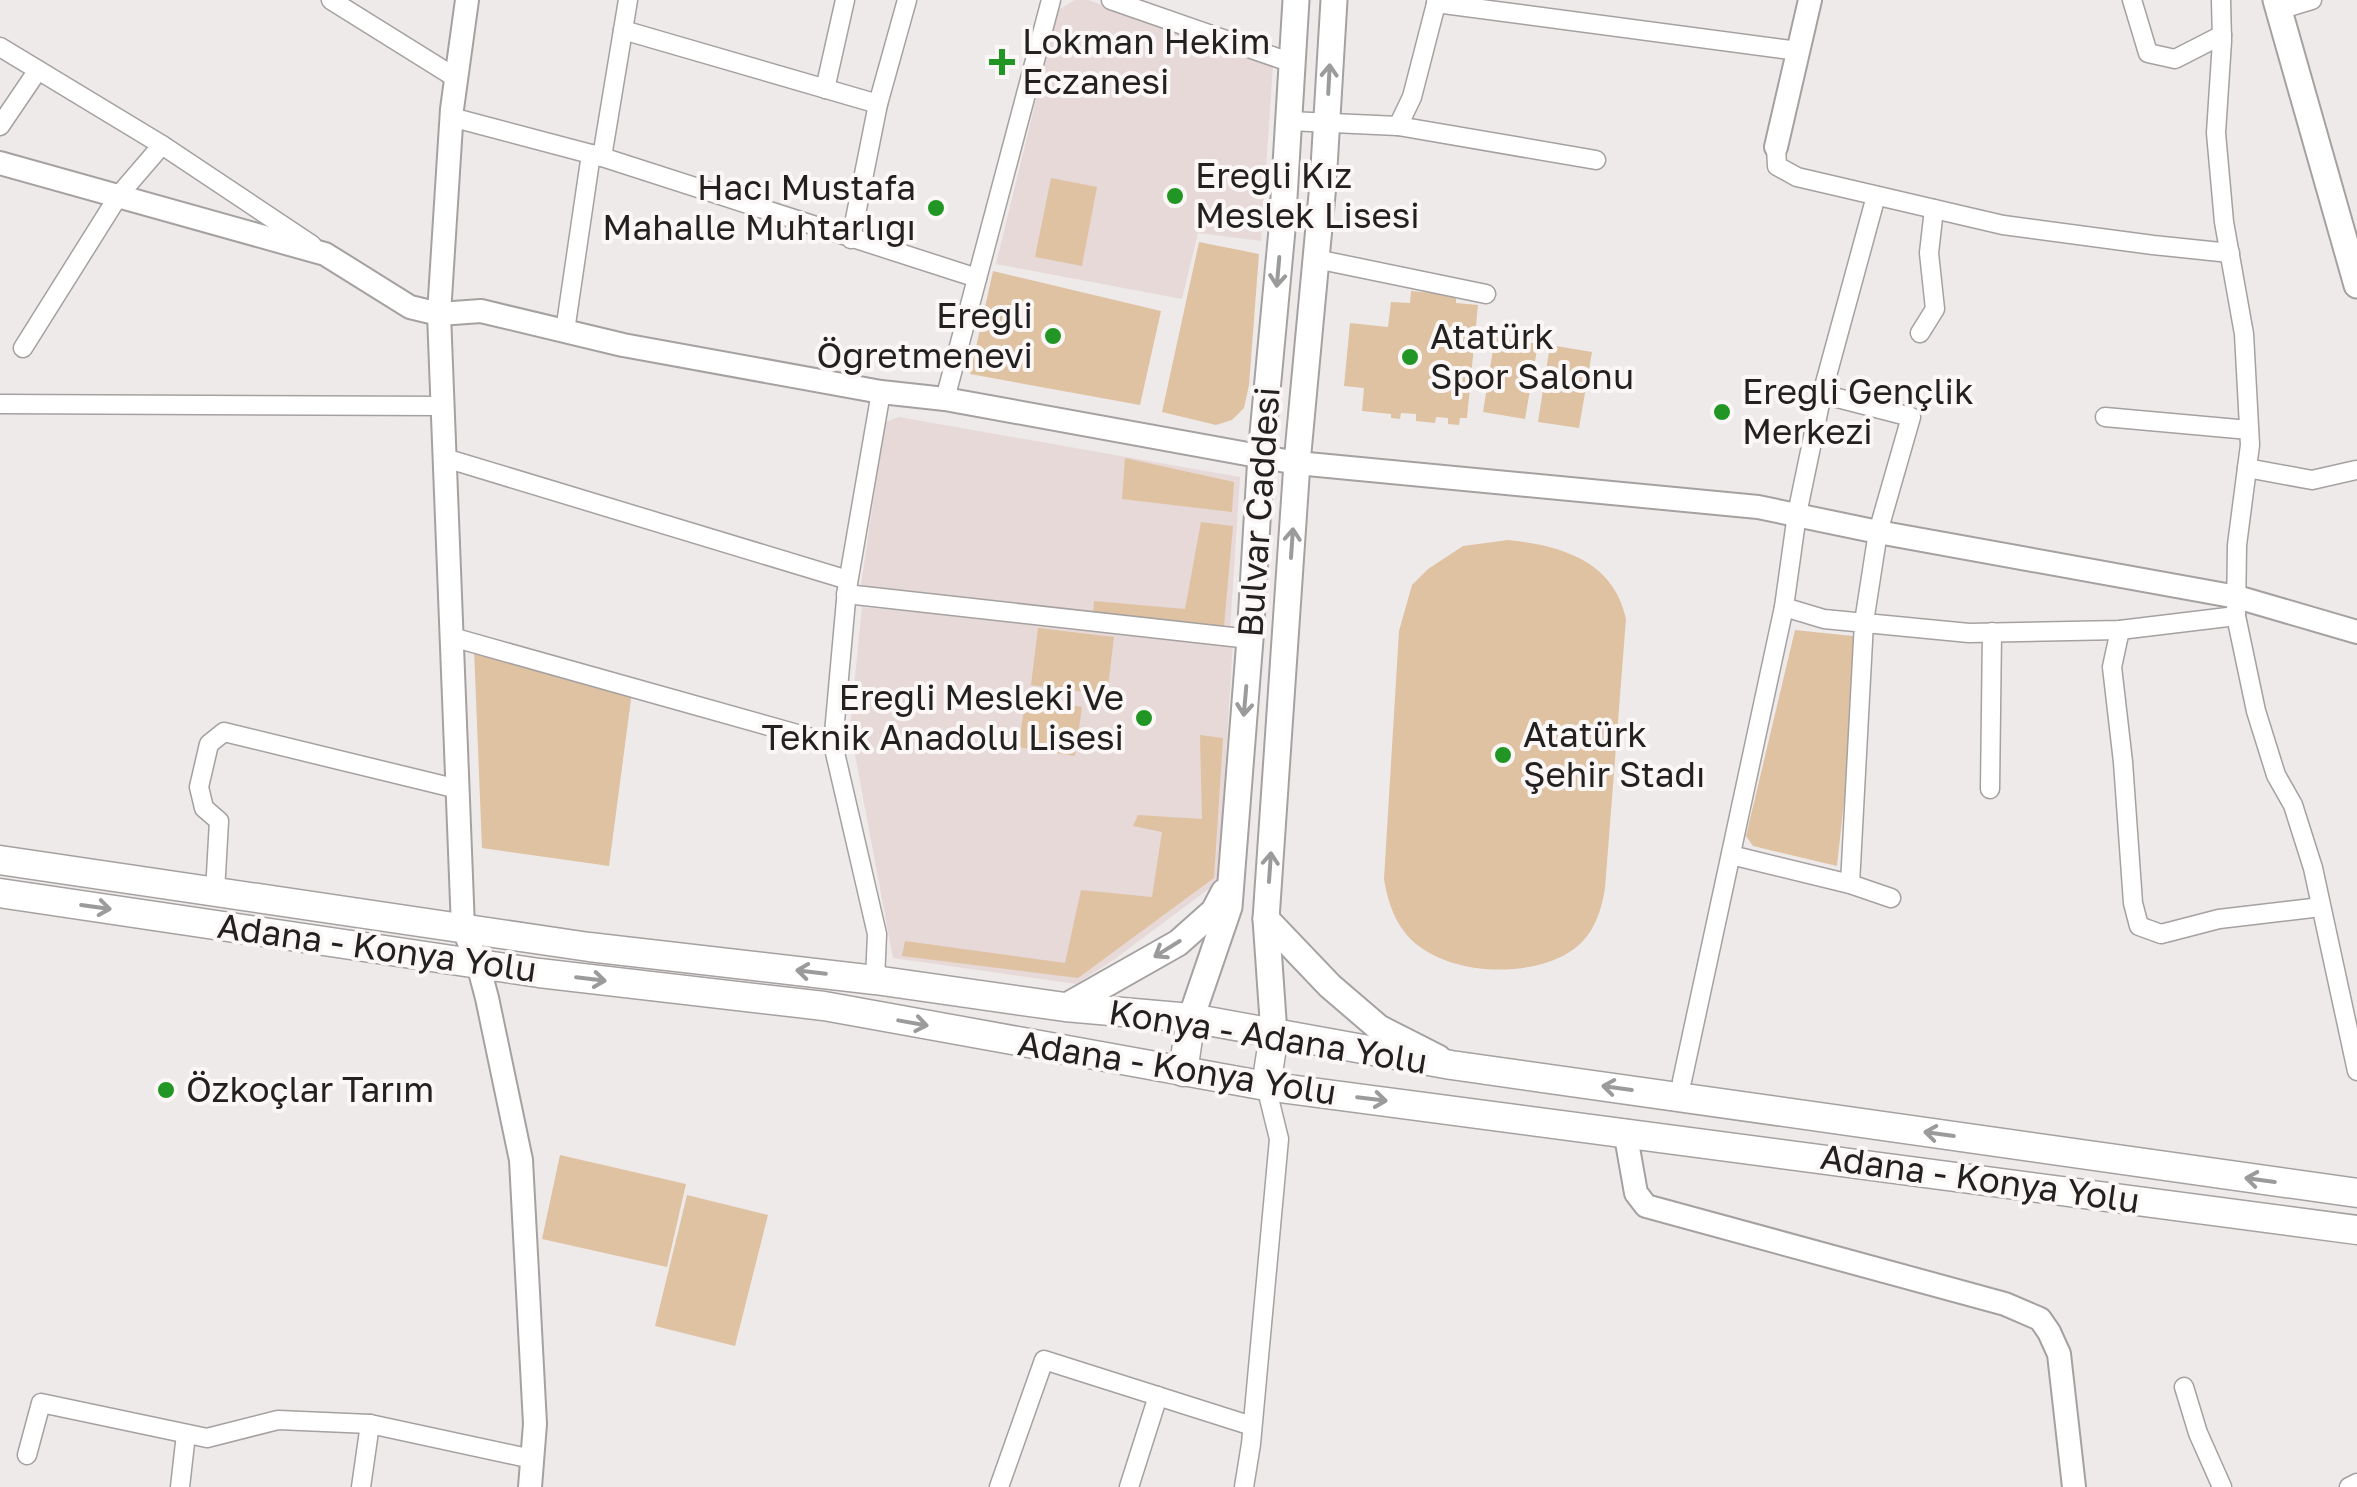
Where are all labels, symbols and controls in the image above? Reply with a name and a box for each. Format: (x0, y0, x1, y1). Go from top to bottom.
place label: Lokman Hekim Eczanesi (1022, 20, 1270, 102)
marker: Lokman Hekim Eczanesi (991, 51, 1013, 73)
one-way arrow (1320, 64, 1339, 96)
place label: Ereğli Kız Meslek Lisesi (1195, 154, 1420, 236)
place label: Hacı Mustafa Mahalle Muhtarlığı (602, 166, 916, 248)
marker: Ereğli Kız Meslek Lisesi (1164, 185, 1186, 207)
marker: Hacı Mustafa Mahalle Muhtarlığı (925, 197, 947, 219)
one-way arrow (1268, 255, 1287, 287)
place label: Ereğli Öğretmenevi (817, 294, 1033, 376)
place label: Atatürk Spor Salonu (1430, 315, 1634, 397)
marker: Ereğli Öğretmenevi (1042, 325, 1064, 347)
marker: Atatürk Spor Salonu (1399, 346, 1421, 368)
place label: Ereğli Gençlik Merkezi (1742, 370, 1974, 452)
street label: Bulvar Caddesi (1228, 385, 1288, 638)
marker: Ereğli Gençlik Merkezi (1711, 401, 1733, 423)
one-way arrow (1283, 527, 1302, 559)
place label: Ereğli Mesleki Ve Teknik Anadolu Lisesi (761, 676, 1124, 758)
one-way arrow (1235, 684, 1254, 716)
marker: Ereğli Mesleki Ve Teknik Anadolu Lisesi (1133, 707, 1155, 729)
place label: Atatürk Şehir Stadı (1523, 713, 1705, 795)
marker: Atatürk Şehir Stadı (1492, 744, 1514, 766)
one-way arrow (1261, 852, 1280, 884)
one-way arrow (80, 898, 112, 917)
street label: Adana - Konya Yolu (215, 904, 539, 990)
one-way arrow (1153, 939, 1182, 959)
one-way arrow (795, 962, 827, 981)
one-way arrow (575, 970, 607, 989)
street label: Konya - Adana Yolu (1106, 990, 1430, 1082)
one-way arrow (896, 1014, 929, 1033)
street label: Adana - Konya Yolu (1015, 1021, 1339, 1113)
place label: Özkoçlar Tarım (186, 1068, 434, 1110)
marker: Özkoçlar Tarım (155, 1079, 177, 1101)
one-way arrow (1601, 1079, 1634, 1097)
one-way arrow (1355, 1090, 1387, 1109)
one-way arrow (1923, 1124, 1955, 1143)
street label: Adana - Konya Yolu (1818, 1135, 2142, 1221)
one-way arrow (2245, 1170, 2277, 1188)

